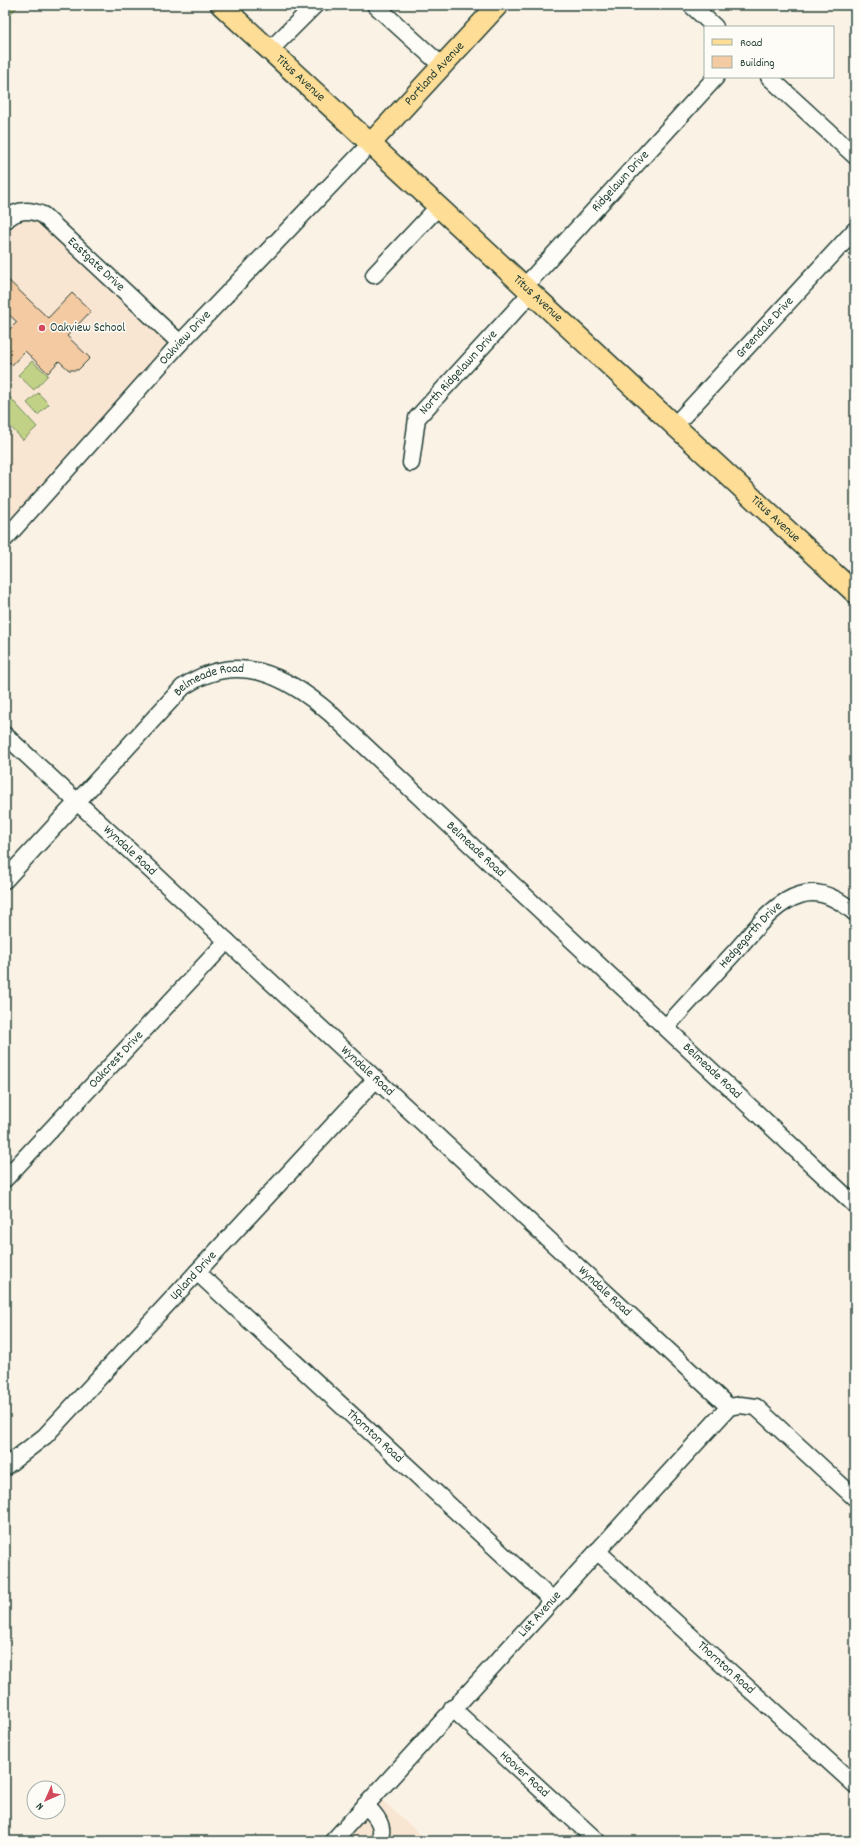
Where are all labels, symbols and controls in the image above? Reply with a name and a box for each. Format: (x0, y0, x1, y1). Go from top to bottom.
legend (704, 26, 834, 78)
text: Road (740, 35, 762, 52)
street label: Portland Avenue (400, 37, 469, 110)
street label: Titus Avenue (271, 50, 330, 107)
text: Building (740, 55, 775, 72)
street label: Ridgelawn Drive (587, 146, 654, 217)
street label: Eastgate Drive (63, 233, 129, 296)
street label: Titus Avenue (509, 271, 567, 327)
street label: Greendale Drive (731, 292, 799, 363)
street label: Oakview Drive (155, 306, 216, 370)
place label: Oakview School (50, 319, 125, 338)
marker: Oakview School (37, 323, 47, 333)
street label: North Ridgelawn Drive (415, 326, 502, 419)
street label: Titus Avenue (746, 491, 805, 547)
street label: Belmeade Road (169, 659, 245, 701)
street label: Belmeade Road (442, 817, 509, 882)
street label: Wyndale Road (99, 821, 161, 880)
street label: Hedgegarth Drive (715, 897, 786, 973)
street label: Oakcrest Drive (84, 1026, 148, 1093)
street label: Belmeade Road (678, 1038, 746, 1104)
street label: Wyndale Road (336, 1041, 398, 1101)
street label: Upland Drive (166, 1247, 222, 1305)
street label: Wyndale Road (573, 1262, 636, 1321)
street label: Thornton Road (342, 1405, 408, 1468)
street label: List Avenue (514, 1587, 566, 1642)
street label: Thornton Road (693, 1637, 759, 1699)
street label: Hoover Road (495, 1746, 553, 1802)
north arrow (26, 1780, 66, 1820)
text: N (32, 1798, 48, 1813)

